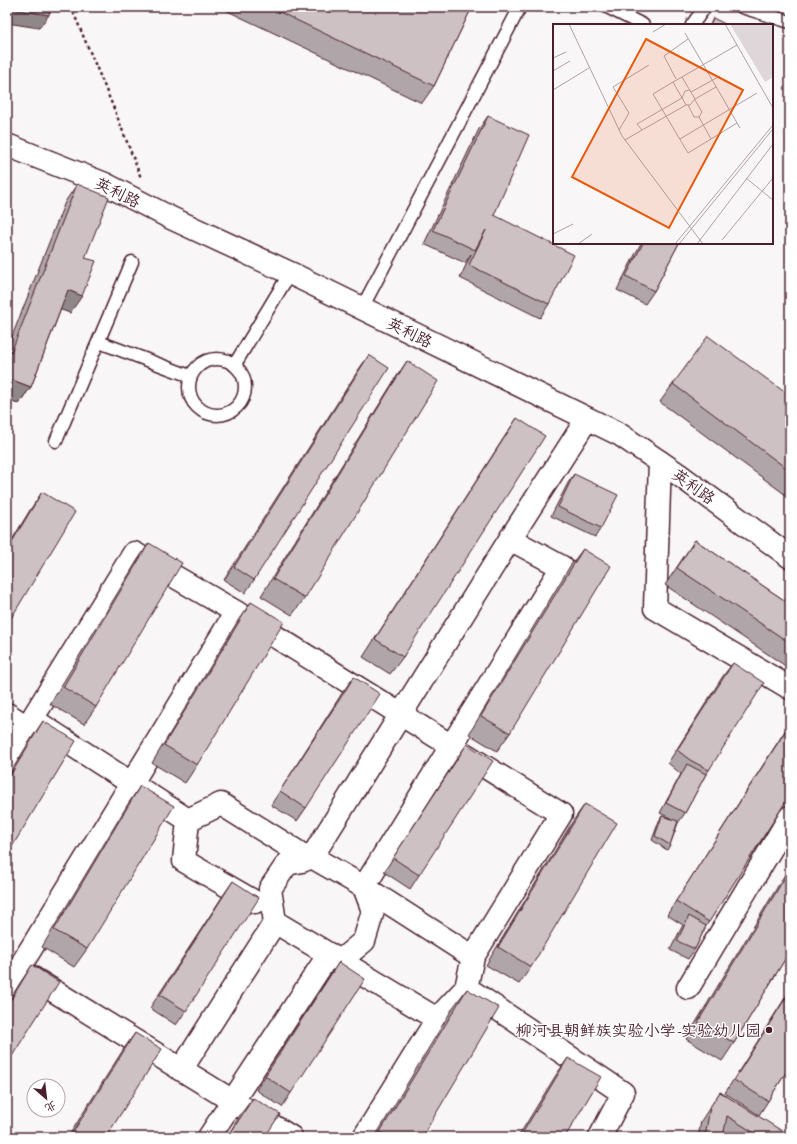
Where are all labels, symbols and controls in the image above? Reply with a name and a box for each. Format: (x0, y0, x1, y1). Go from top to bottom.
inset map (553, 24, 773, 244)
street label: 英利路 (92, 173, 144, 212)
street label: 英利路 (384, 313, 436, 352)
street label: 英利路 (668, 465, 719, 509)
place label: 柳河县朝鲜族实验小学-实验幼儿园 (516, 1021, 761, 1041)
marker: 柳河县朝鲜族实验小学-实验幼儿园 (764, 1025, 774, 1035)
north arrow (26, 1078, 66, 1118)
text: 北 (43, 1098, 59, 1116)

